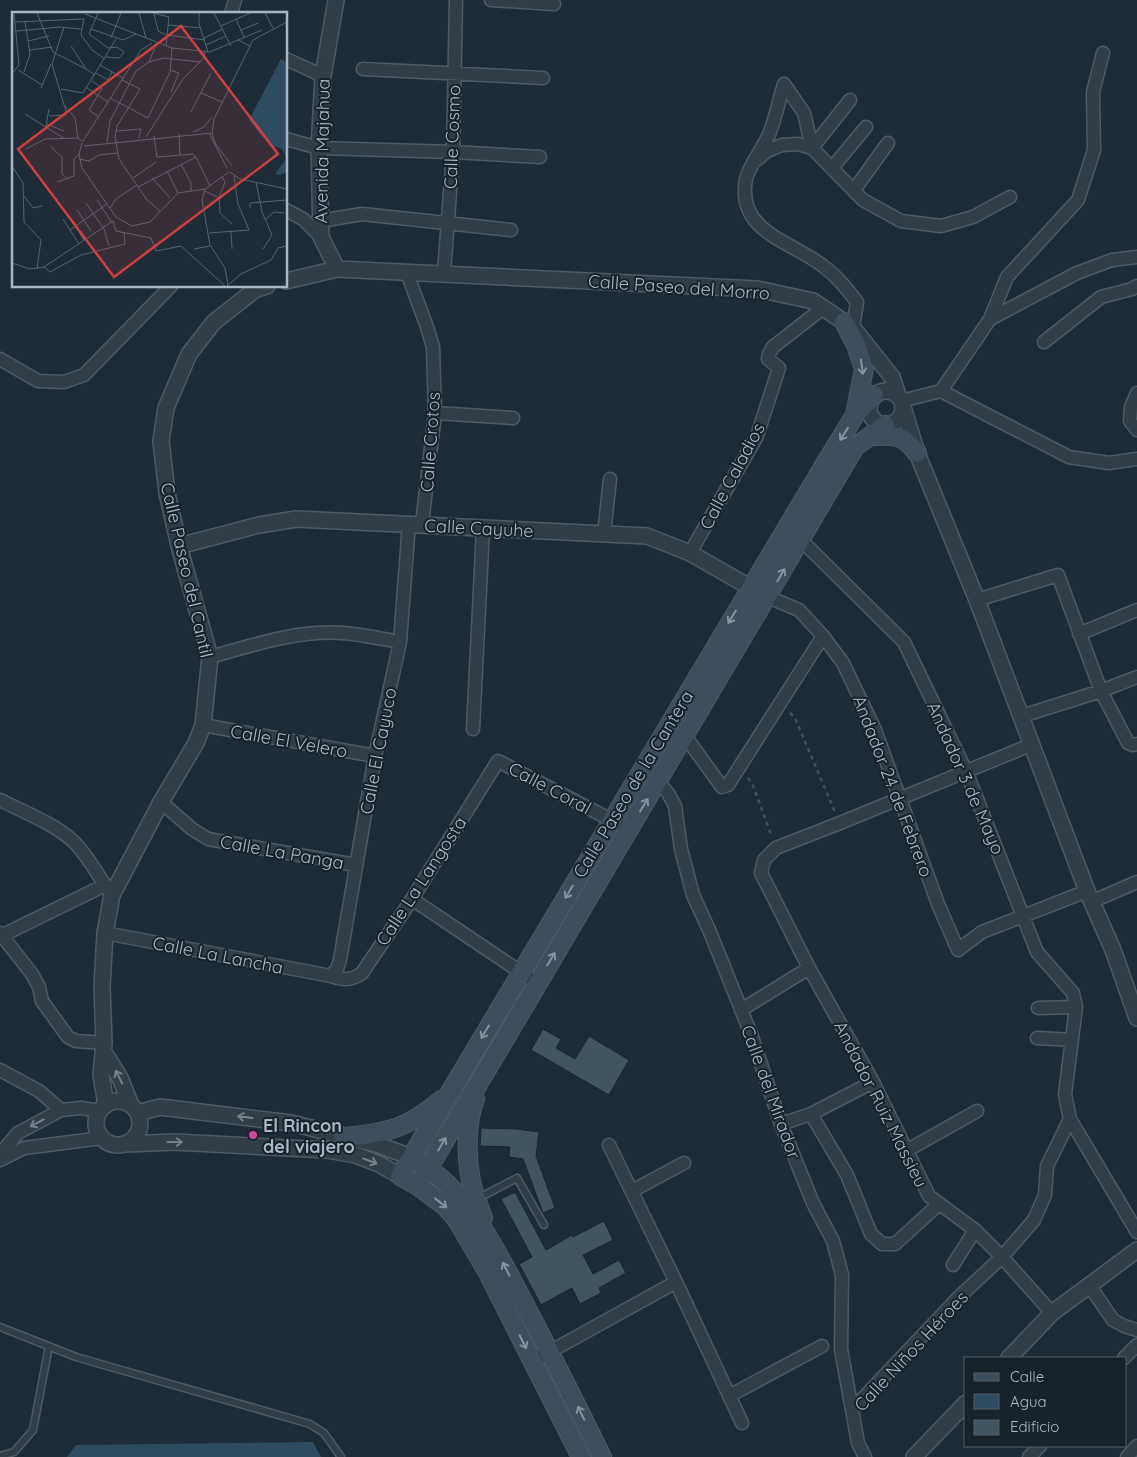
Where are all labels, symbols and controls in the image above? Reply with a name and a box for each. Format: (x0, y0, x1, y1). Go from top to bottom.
inset map (12, 12, 288, 288)
street label: Avenida Majahua (309, 78, 335, 224)
street label: Calle Cosmo (439, 85, 465, 189)
street label: Calle Paseo del Morro (587, 269, 771, 305)
one-way arrow (857, 358, 867, 374)
street label: Calle Crotos (415, 391, 445, 493)
street label: Calle Caladios (694, 419, 770, 533)
one-way arrow (838, 426, 848, 440)
street label: Calle Paseo del Cantil (156, 480, 218, 660)
street label: Calle Cayuhe (424, 514, 534, 542)
one-way arrow (776, 568, 786, 582)
one-way arrow (727, 610, 737, 624)
street label: Calle El Cayuco (354, 686, 402, 816)
street label: Calle Paseo de la Cantera (568, 686, 698, 882)
street label: Andador 24 de Febrero (848, 692, 938, 880)
street label: Andador 3 de Mayo (922, 698, 1010, 858)
street label: Calle El Velero (229, 719, 349, 763)
street label: Calle Coral (505, 757, 595, 819)
one-way arrow (639, 798, 649, 812)
street label: Calle La Langosta (371, 812, 471, 950)
street label: Calle La Panga (218, 830, 346, 874)
one-way arrow (563, 885, 573, 899)
street label: Calle La Lancha (151, 931, 285, 979)
one-way arrow (547, 953, 557, 967)
street label: Andador Ruiz Massieu (829, 1017, 933, 1191)
street label: Calle del Mirador (736, 1022, 806, 1162)
one-way arrow (480, 1025, 490, 1039)
one-way arrow (114, 1070, 124, 1085)
one-way arrow (238, 1112, 254, 1122)
place label: El Rincon del viajero (263, 1114, 355, 1158)
one-way arrow (30, 1118, 45, 1128)
marker: El Rincon del viajero (247, 1129, 259, 1141)
one-way arrow (166, 1137, 182, 1147)
one-way arrow (438, 1138, 448, 1152)
one-way arrow (362, 1157, 377, 1166)
one-way arrow (434, 1197, 447, 1208)
one-way arrow (501, 1262, 510, 1277)
street label: Calle Niños Héroes (849, 1286, 973, 1416)
one-way arrow (519, 1334, 528, 1349)
legend (964, 1357, 1127, 1447)
text: Calle (1010, 1367, 1044, 1386)
text: Agua (1010, 1392, 1047, 1411)
one-way arrow (575, 1406, 585, 1421)
text: Edificio (1010, 1417, 1059, 1436)

